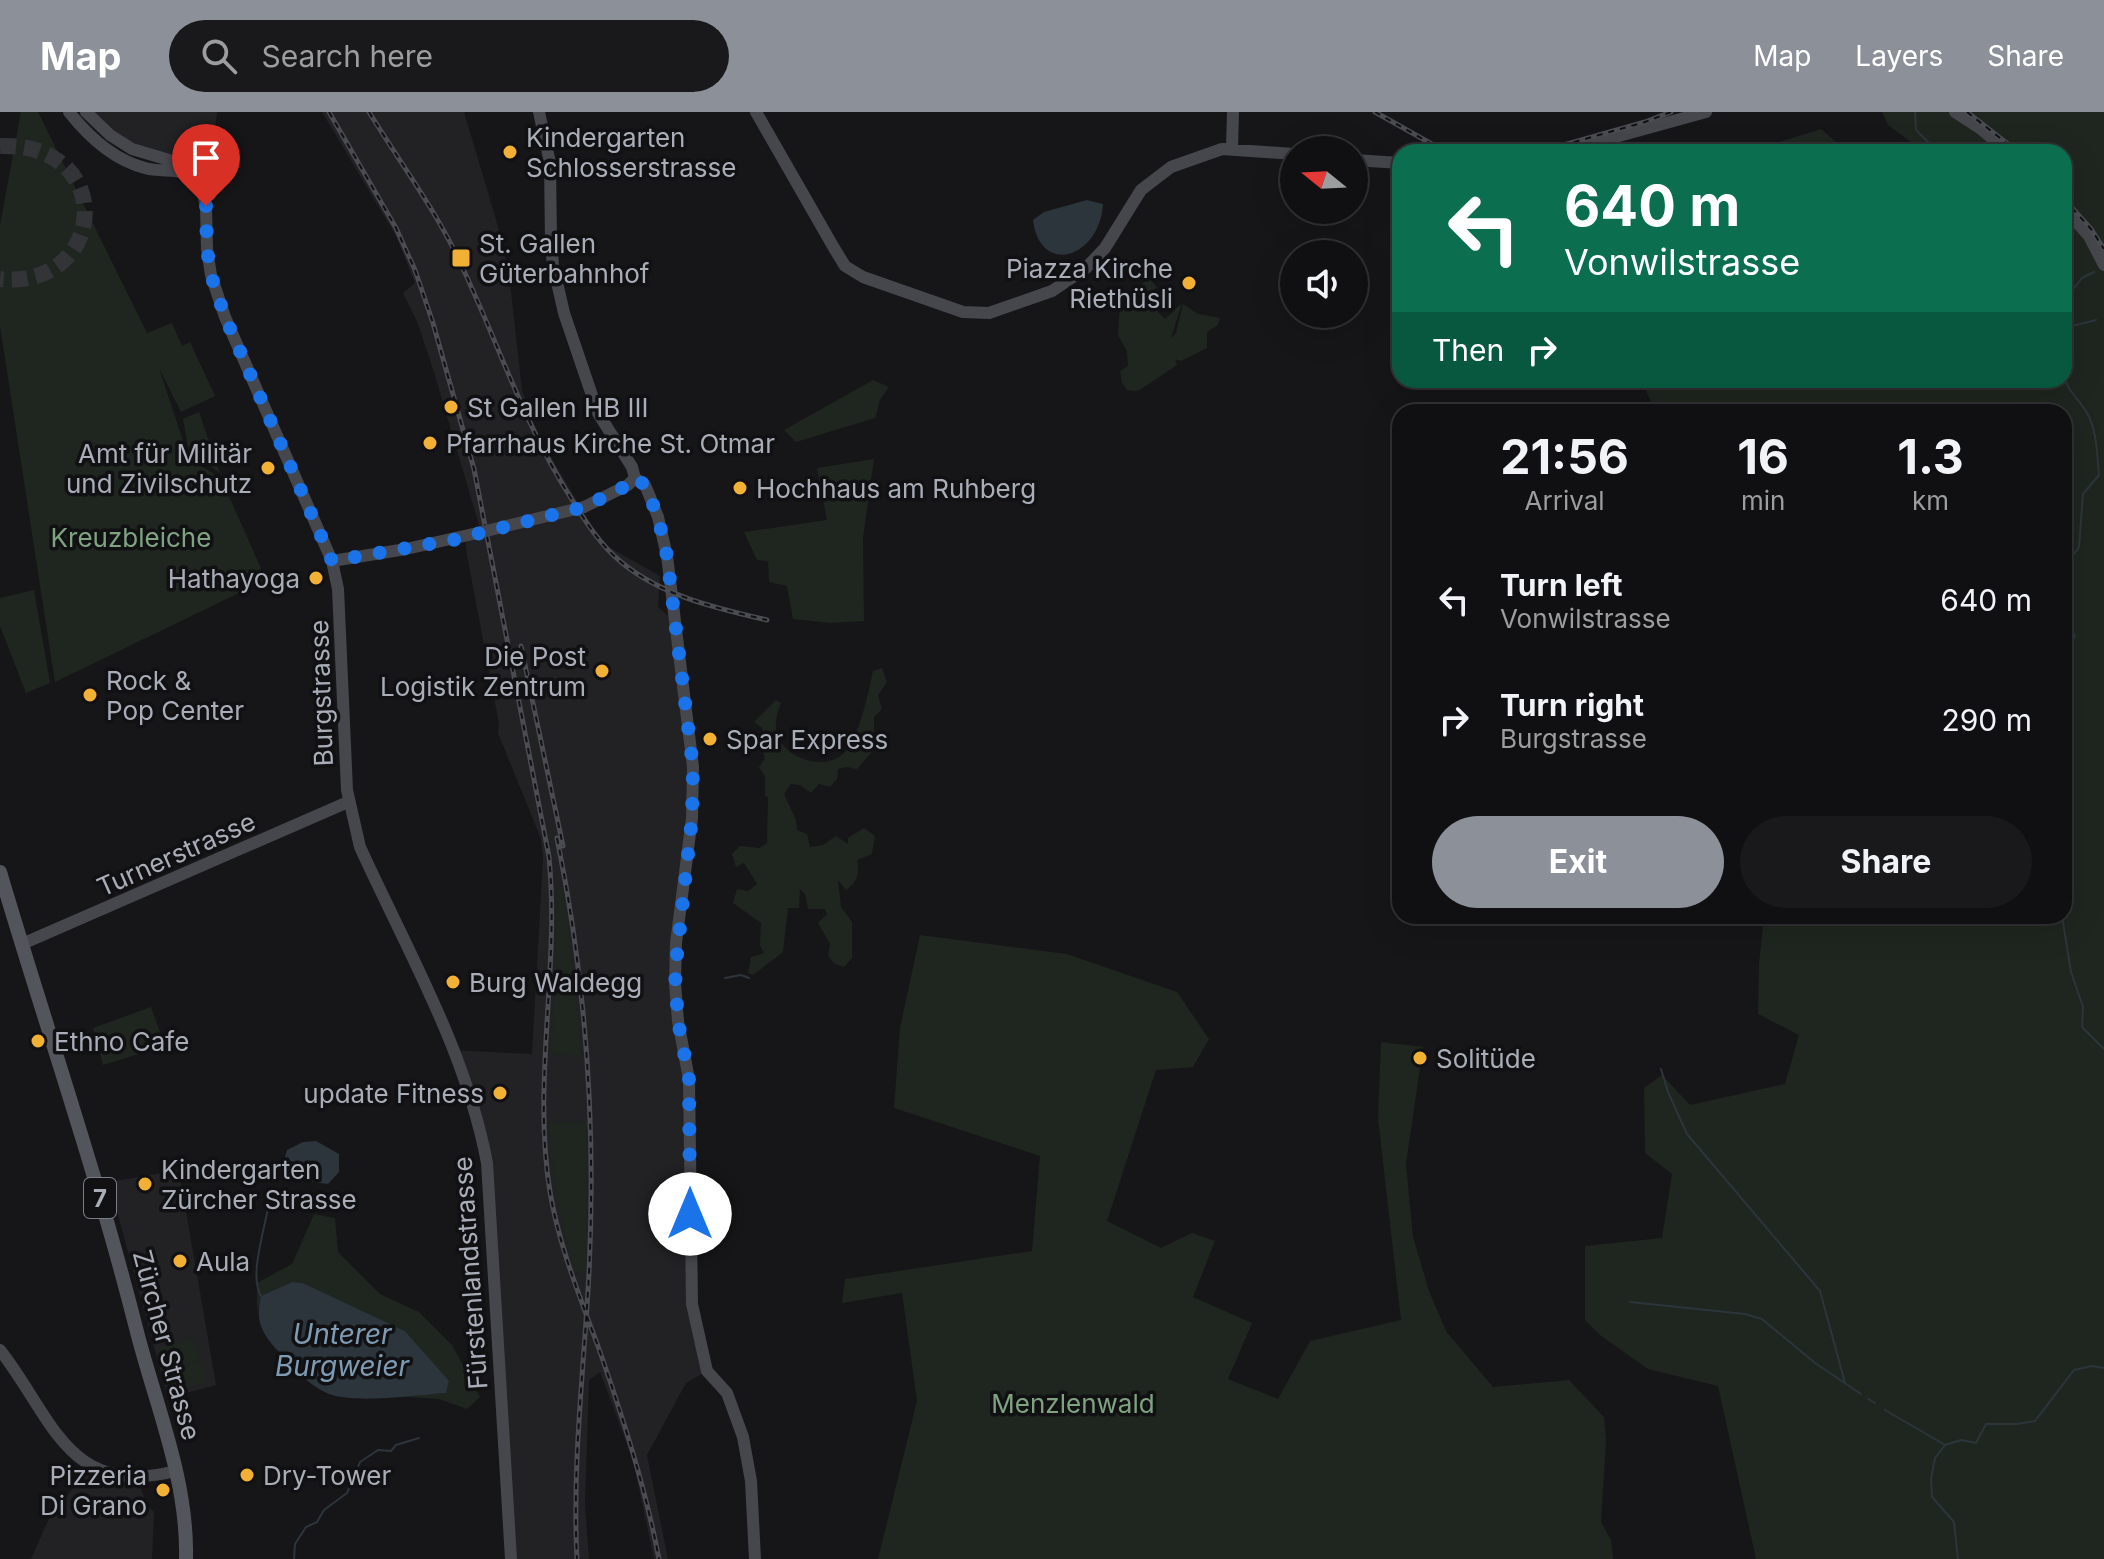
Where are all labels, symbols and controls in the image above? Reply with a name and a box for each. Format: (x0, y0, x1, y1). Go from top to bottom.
search box (169, 20, 729, 92)
text: Map (40, 33, 121, 79)
icon: search (197, 34, 241, 78)
text: Search here (261, 38, 433, 74)
text: Map (1753, 39, 1811, 73)
text: Layers (1855, 39, 1943, 73)
text: Share (1987, 39, 2064, 73)
place label: Kindergarten Schlosserstrasse (526, 122, 736, 183)
pin (172, 124, 240, 206)
icon: arrive (184, 136, 228, 180)
north arrow (1280, 136, 1368, 224)
map controls (1280, 136, 1368, 328)
marker: Kindergarten Schlosserstrasse (501, 143, 519, 161)
text: 640 m (1564, 172, 1740, 240)
icon: left (1432, 176, 1536, 280)
place label: St. Gallen Güterbahnhof (479, 228, 650, 289)
button: sound (1280, 240, 1368, 328)
text: Vonwilstrasse (1564, 240, 1800, 284)
marker: St. Gallen Güterbahnhof (450, 247, 472, 269)
place label: Piazza Kirche Riethüsli (1006, 253, 1173, 314)
marker: Piazza Kirche Riethüsli (1180, 274, 1198, 292)
icon: right (1520, 328, 1564, 372)
text: Then (1432, 332, 1504, 368)
place label: St Gallen HB III (467, 392, 649, 423)
marker: St Gallen HB III (442, 398, 460, 416)
text: 21:56 (1500, 427, 1629, 486)
text: 16 (1737, 427, 1789, 486)
text: 1.3 (1897, 427, 1964, 486)
place label: Pfarrhaus Kirche St. Otmar (446, 428, 775, 459)
marker: Pfarrhaus Kirche St. Otmar (421, 434, 439, 452)
place label: Amt für Militär und Zivilschutz (66, 438, 252, 499)
marker: Amt für Militär und Zivilschutz (259, 459, 277, 477)
place label: Hochhaus am Ruhberg (756, 473, 1036, 504)
marker: Hochhaus am Ruhberg (731, 479, 749, 497)
text: Arrival (1525, 485, 1605, 516)
text: min (1741, 485, 1785, 516)
text: km (1912, 485, 1949, 516)
park label: Kreuzbleiche (51, 522, 211, 553)
place label: Hathayoga (168, 563, 300, 594)
text: Turn left (1500, 567, 1622, 603)
marker: Hathayoga (307, 569, 325, 587)
icon: left (1432, 578, 1476, 622)
text: 640 m (1940, 582, 2032, 618)
text: Vonwilstrasse (1500, 603, 1671, 634)
street label: Burgstrasse (303, 619, 339, 767)
place label: Die Post Logistik Zentrum (380, 641, 586, 702)
marker: Die Post Logistik Zentrum (593, 662, 611, 680)
place label: Rock & Pop Center (106, 665, 244, 726)
marker: Rock & Pop Center (81, 686, 99, 704)
text: Turn right (1500, 687, 1644, 723)
icon: right (1432, 698, 1476, 742)
text: 290 m (1941, 702, 2032, 738)
text: Burgstrasse (1500, 723, 1647, 754)
place label: Spar Express (726, 724, 888, 755)
marker: Spar Express (701, 730, 719, 748)
street label: Turnerstrasse (92, 805, 260, 903)
button: Exit (1432, 816, 1724, 908)
button: Share (1740, 816, 2032, 908)
place label: Burg Waldegg (469, 967, 642, 998)
marker: Burg Waldegg (444, 973, 462, 991)
place label: Ethno Cafe (54, 1026, 189, 1057)
marker: Ethno Cafe (29, 1032, 47, 1050)
place label: Solitüde (1436, 1043, 1536, 1074)
marker: Solitüde (1411, 1049, 1429, 1067)
place label: update Fitness (303, 1078, 484, 1109)
marker: update Fitness (491, 1084, 509, 1102)
place label: Kindergarten Zürcher Strasse (161, 1154, 357, 1215)
street label: Fürstenlandstrasse (446, 1155, 494, 1391)
position arrow (648, 1172, 732, 1256)
marker: Kindergarten Zürcher Strasse (136, 1175, 154, 1193)
road number: 7 (84, 1178, 116, 1218)
street label: Zürcher Strasse (127, 1246, 207, 1444)
place label: Aula (196, 1246, 250, 1277)
marker: Aula (171, 1252, 189, 1270)
water label: Unterer Burgweier (275, 1317, 411, 1383)
park label: Menzlenwald (991, 1388, 1155, 1419)
place label: Pizzeria Di Grano (40, 1460, 147, 1521)
place label: Dry-Tower (263, 1460, 391, 1491)
marker: Dry-Tower (238, 1466, 256, 1484)
marker: Pizzeria Di Grano (154, 1481, 172, 1499)

